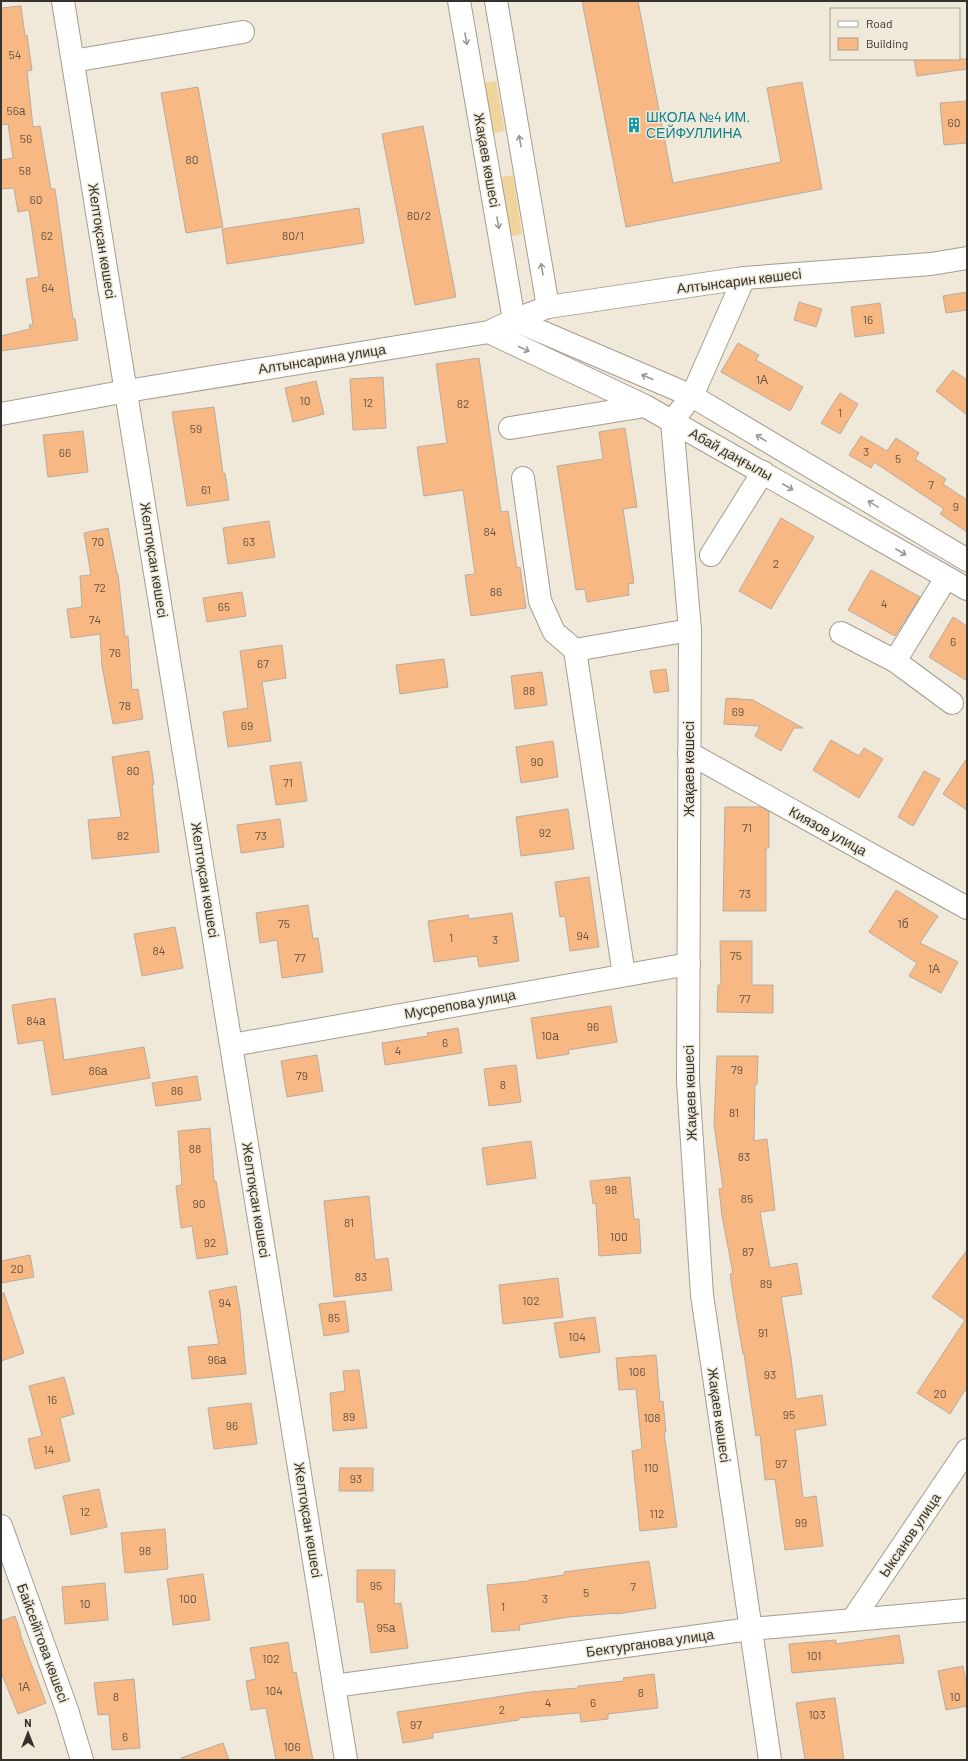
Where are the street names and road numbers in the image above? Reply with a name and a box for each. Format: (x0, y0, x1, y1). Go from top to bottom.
street label: Жақаев көшесі (471, 111, 504, 209)
street label: Желтоқсан көшесі (85, 182, 120, 300)
street label: Алтынсарин көшесі (676, 264, 802, 297)
street label: Алтынсарина улица (257, 340, 387, 377)
street label: Абай даңғылы (687, 424, 776, 483)
street label: Желтоқсан көшесі (137, 501, 172, 619)
street label: Жақаев көшесі (680, 721, 697, 817)
street label: Киязов улица (786, 802, 870, 859)
street label: Желтоқсан көшесі (188, 821, 223, 939)
street label: Мусрепова улица (403, 985, 517, 1022)
street label: Жақаев көшесі (679, 1045, 700, 1141)
street label: Желтоқсан көшесі (239, 1141, 274, 1259)
street label: Жақаев көшесі (704, 1366, 735, 1464)
street label: Желтоқсан көшесі (291, 1461, 326, 1579)
street label: Ыксанов улица (875, 1489, 944, 1580)
street label: Байсейітова көшесі (14, 1581, 73, 1705)
street label: Бектурганова улица (585, 1625, 715, 1660)

